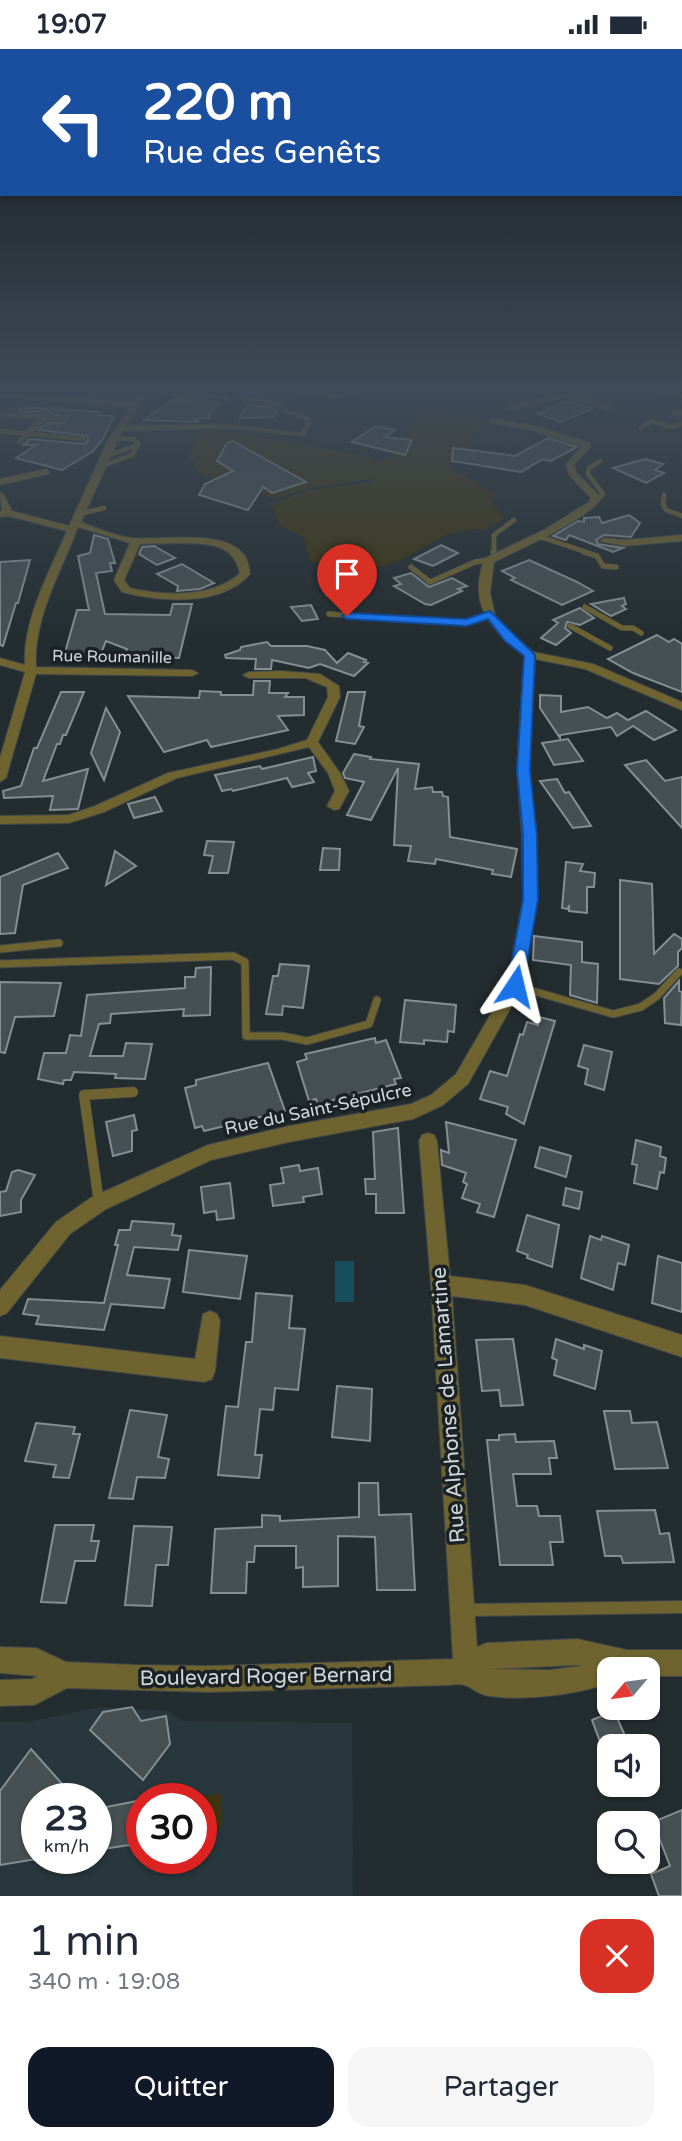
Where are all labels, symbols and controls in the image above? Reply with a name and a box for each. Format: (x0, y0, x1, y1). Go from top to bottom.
text: 19:07 (35, 9, 107, 40)
text: 220 m (143, 74, 293, 133)
icon: left (28, 77, 119, 168)
text: Rue des Genêts (143, 134, 381, 172)
pin (317, 544, 377, 616)
icon: arrive (328, 555, 366, 593)
street label: Rue Roumanille (52, 646, 172, 668)
position arrow (478, 949, 552, 1023)
street label: Rue du Saint-Sépulcre (223, 1078, 413, 1140)
street label: Rue Alphonse de Lamartine (426, 1266, 471, 1544)
north arrow (597, 1657, 660, 1720)
map controls (597, 1657, 660, 1874)
street label: Boulevard Roger Bernard (140, 1662, 392, 1691)
button: sound (597, 1734, 660, 1797)
speed limit sign: 30 (126, 1783, 217, 1874)
text: 23 (45, 1798, 88, 1840)
button: search (597, 1811, 660, 1874)
text: km/h (44, 1835, 89, 1857)
text: 1 min (28, 1916, 140, 1967)
button: close (580, 1919, 654, 1993)
text: 340 m · 19:08 (28, 1968, 180, 1996)
button: Quitter (28, 2047, 334, 2127)
button: Partager (348, 2047, 654, 2127)

